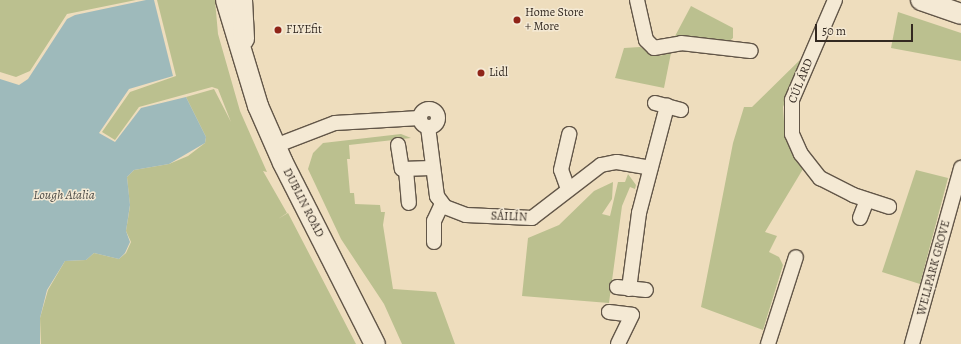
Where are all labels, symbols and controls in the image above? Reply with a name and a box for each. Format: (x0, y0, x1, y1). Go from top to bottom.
place label: Home Store + More (525, 6, 584, 34)
marker: Home Store + More (512, 15, 522, 25)
scale bar (817, 16, 915, 42)
place label: FLYEfit (286, 23, 322, 37)
text: 50 m (822, 23, 846, 39)
marker: FLYEfit (273, 25, 283, 35)
street label: CÚL ÁRD (786, 57, 816, 105)
place label: Lidl (489, 66, 508, 80)
marker: Lidl (476, 68, 486, 78)
street label: DUBLIN ROAD (279, 166, 327, 240)
water label: Lough Atalia (33, 187, 95, 203)
street label: SÁILÍN (491, 209, 527, 225)
street label: WELLPARK GROVE (914, 219, 954, 317)

